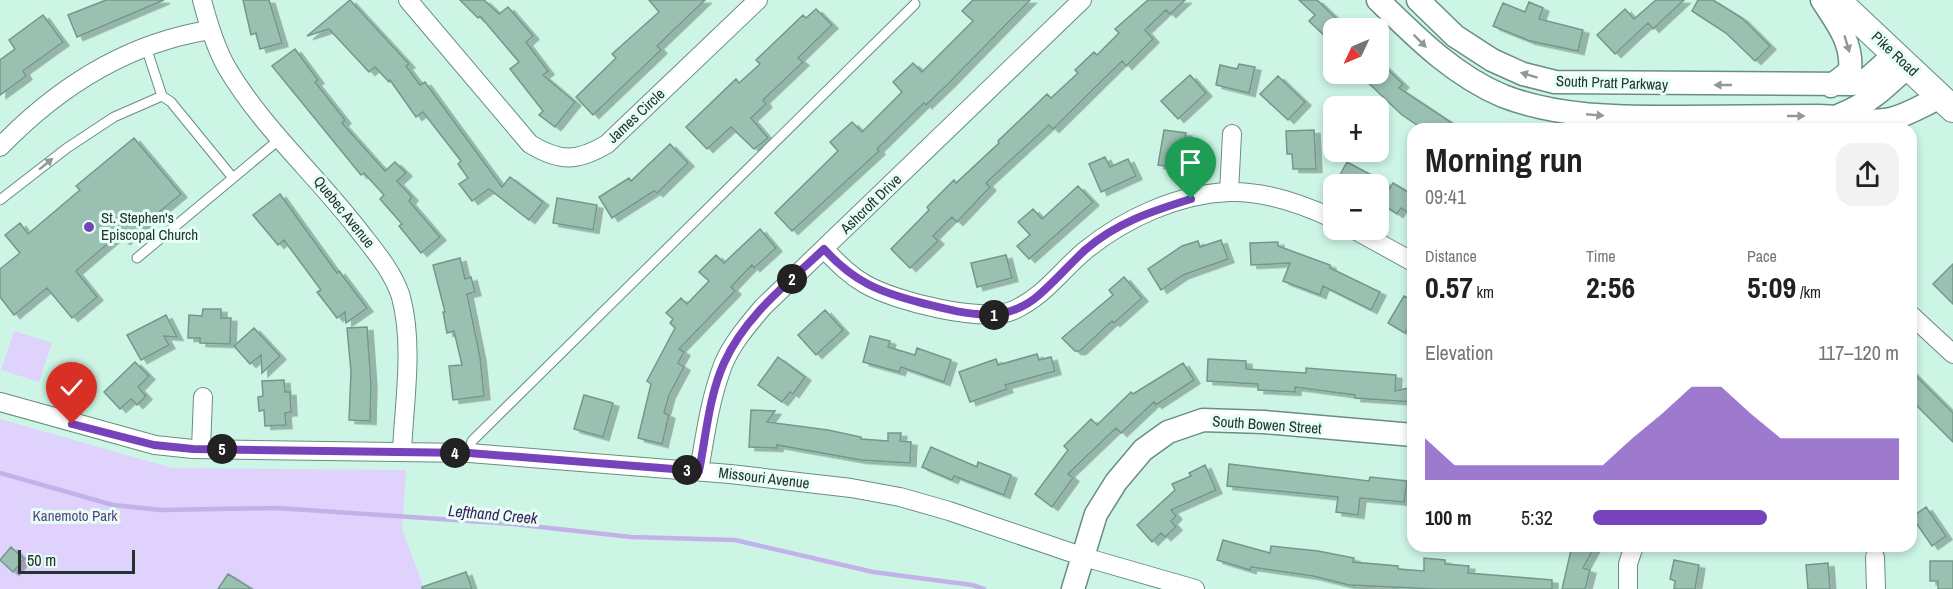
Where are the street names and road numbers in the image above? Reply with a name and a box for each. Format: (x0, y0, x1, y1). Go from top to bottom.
street label: Pike Road (1867, 26, 1924, 81)
street label: South Pratt Parkway (1556, 70, 1669, 95)
street label: James Circle (602, 83, 669, 148)
street label: Ashcroft Drive (835, 169, 906, 239)
street label: Quebec Avenue (309, 171, 380, 252)
street label: South Bowen Street (1212, 410, 1323, 439)
street label: Missouri Avenue (717, 462, 811, 494)

